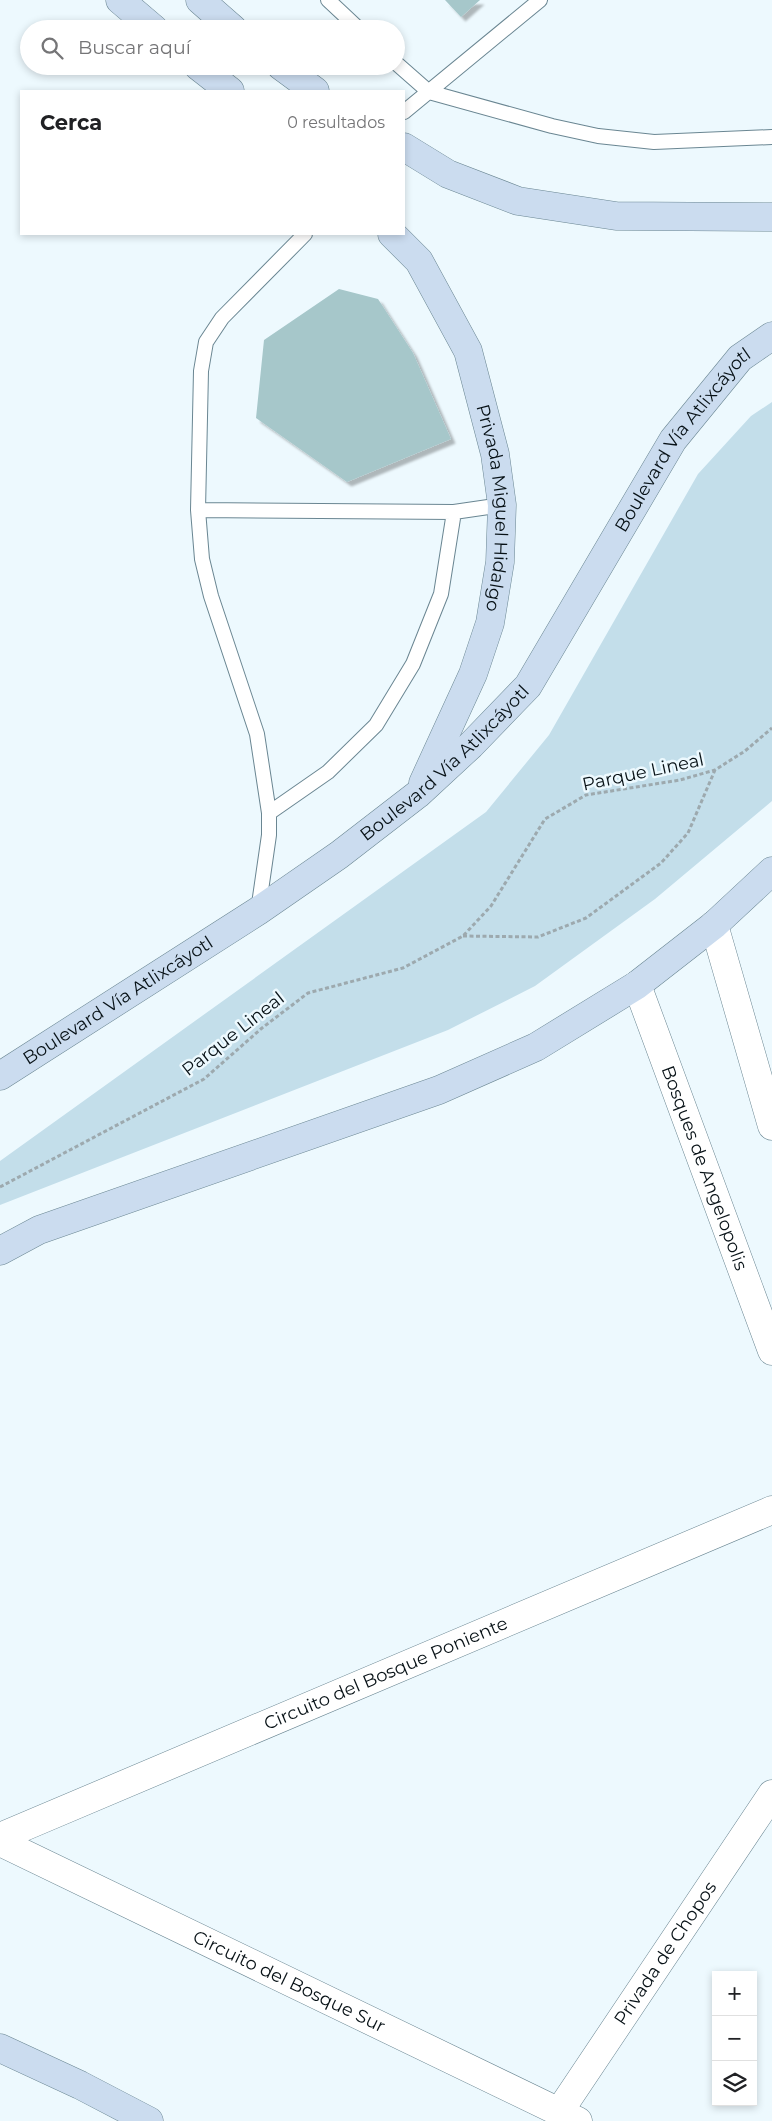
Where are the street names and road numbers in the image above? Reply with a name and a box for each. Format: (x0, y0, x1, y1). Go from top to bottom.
street label: Boulevard Vía Atlixcáyotl (610, 343, 755, 536)
street label: Privada Miguel Hidalgo (471, 402, 513, 613)
street label: Boulevard Vía Atlixcáyotl (356, 681, 534, 846)
street label: Parque Lineal (580, 748, 706, 796)
street label: Boulevard Vía Atlixcáyotl (19, 932, 217, 1069)
street label: Parque Lineal (177, 987, 289, 1081)
street label: Bosques de Angelopolis (657, 1063, 752, 1274)
street label: Circuito del Bosque Poniente (261, 1612, 511, 1735)
street label: Privada de Chopos (609, 1877, 721, 2029)
street label: Circuito del Bosque Sur (189, 1926, 389, 2037)

